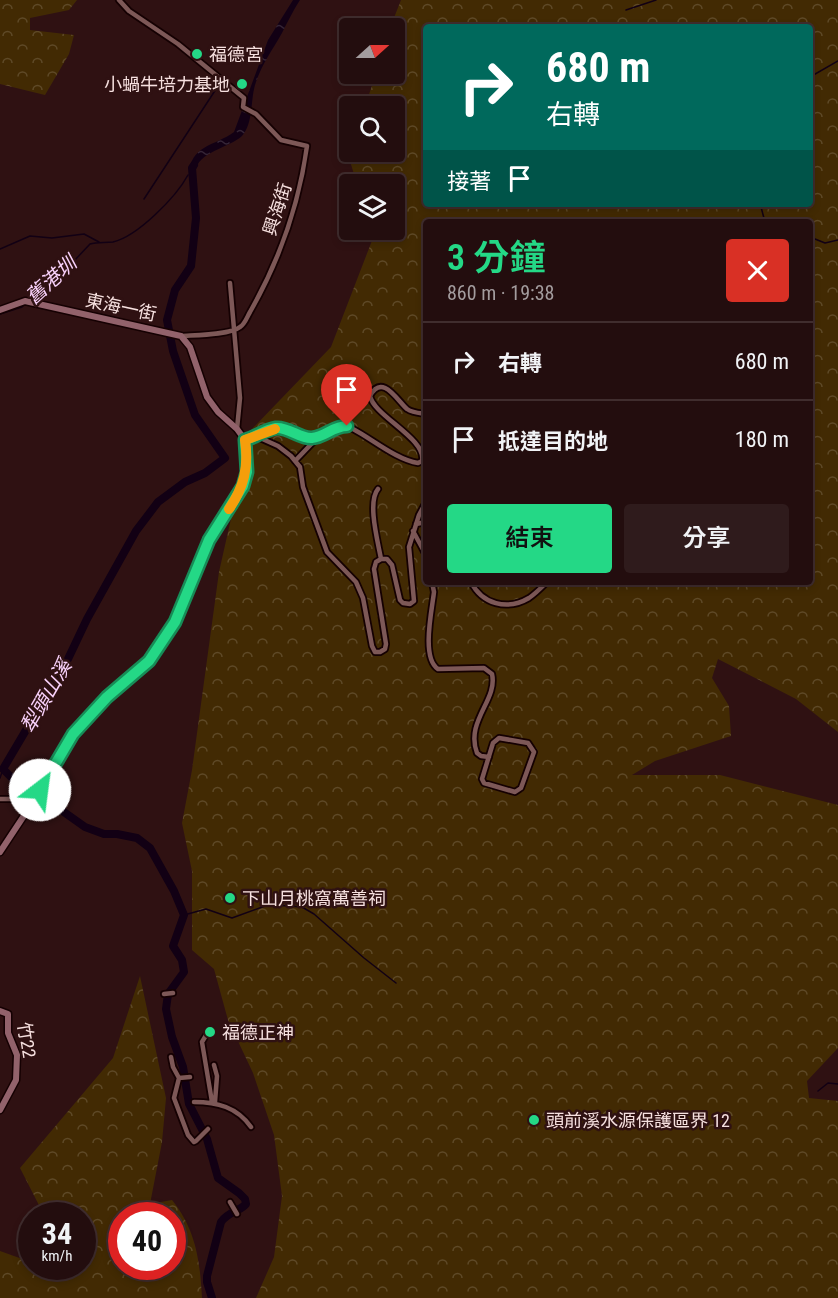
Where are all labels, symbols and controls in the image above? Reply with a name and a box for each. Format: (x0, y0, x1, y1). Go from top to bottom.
north arrow (339, 18, 405, 84)
map controls (339, 18, 405, 240)
text: 680 m (546, 43, 651, 92)
place label: 福德宮 (209, 44, 263, 65)
marker: 福德宮 (190, 47, 204, 61)
icon: right (447, 48, 525, 126)
place label: 小蝸牛培力基地 (104, 74, 230, 95)
marker: 小蝸牛培力基地 (235, 77, 249, 91)
button: search (339, 96, 405, 162)
text: 右轉 (546, 99, 600, 131)
icon: arrive (503, 162, 536, 195)
text: 接著 (447, 169, 491, 194)
button: layers (339, 174, 405, 240)
street label: 興海街 (259, 180, 295, 238)
text: 3 分鐘 (447, 237, 545, 279)
button: close (726, 239, 789, 302)
water label: 舊港圳 (21, 249, 84, 309)
text: 860 m · 19:38 (447, 281, 554, 305)
street label: 東海一街 (84, 289, 158, 325)
icon: right (447, 345, 480, 378)
text: 680 m (735, 349, 789, 374)
text: 右轉 (498, 351, 542, 376)
pin (321, 364, 372, 426)
icon: arrive (330, 373, 363, 406)
icon: arrive (447, 423, 480, 456)
text: 180 m (735, 427, 789, 452)
text: 抵達目的地 (498, 429, 608, 454)
button: 結束 (447, 504, 612, 573)
button: 分享 (624, 504, 789, 573)
water label: 犁頭山溪 (16, 653, 78, 737)
position arrow (8, 758, 72, 822)
place label: 下山月桃窩萬善祠 (242, 888, 386, 909)
marker: 下山月桃窩萬善祠 (223, 891, 237, 905)
street label: 竹22 (14, 1021, 40, 1059)
place label: 福德正神 (222, 1022, 294, 1043)
marker: 福德正神 (203, 1025, 217, 1039)
place label: 頭前溪水源保護區界 12 (546, 1110, 730, 1131)
marker: 頭前溪水源保護區界 12 (527, 1113, 541, 1127)
speed limit sign: 40 (108, 1202, 186, 1280)
text: 34 (42, 1216, 72, 1251)
text: km/h (42, 1247, 72, 1265)

